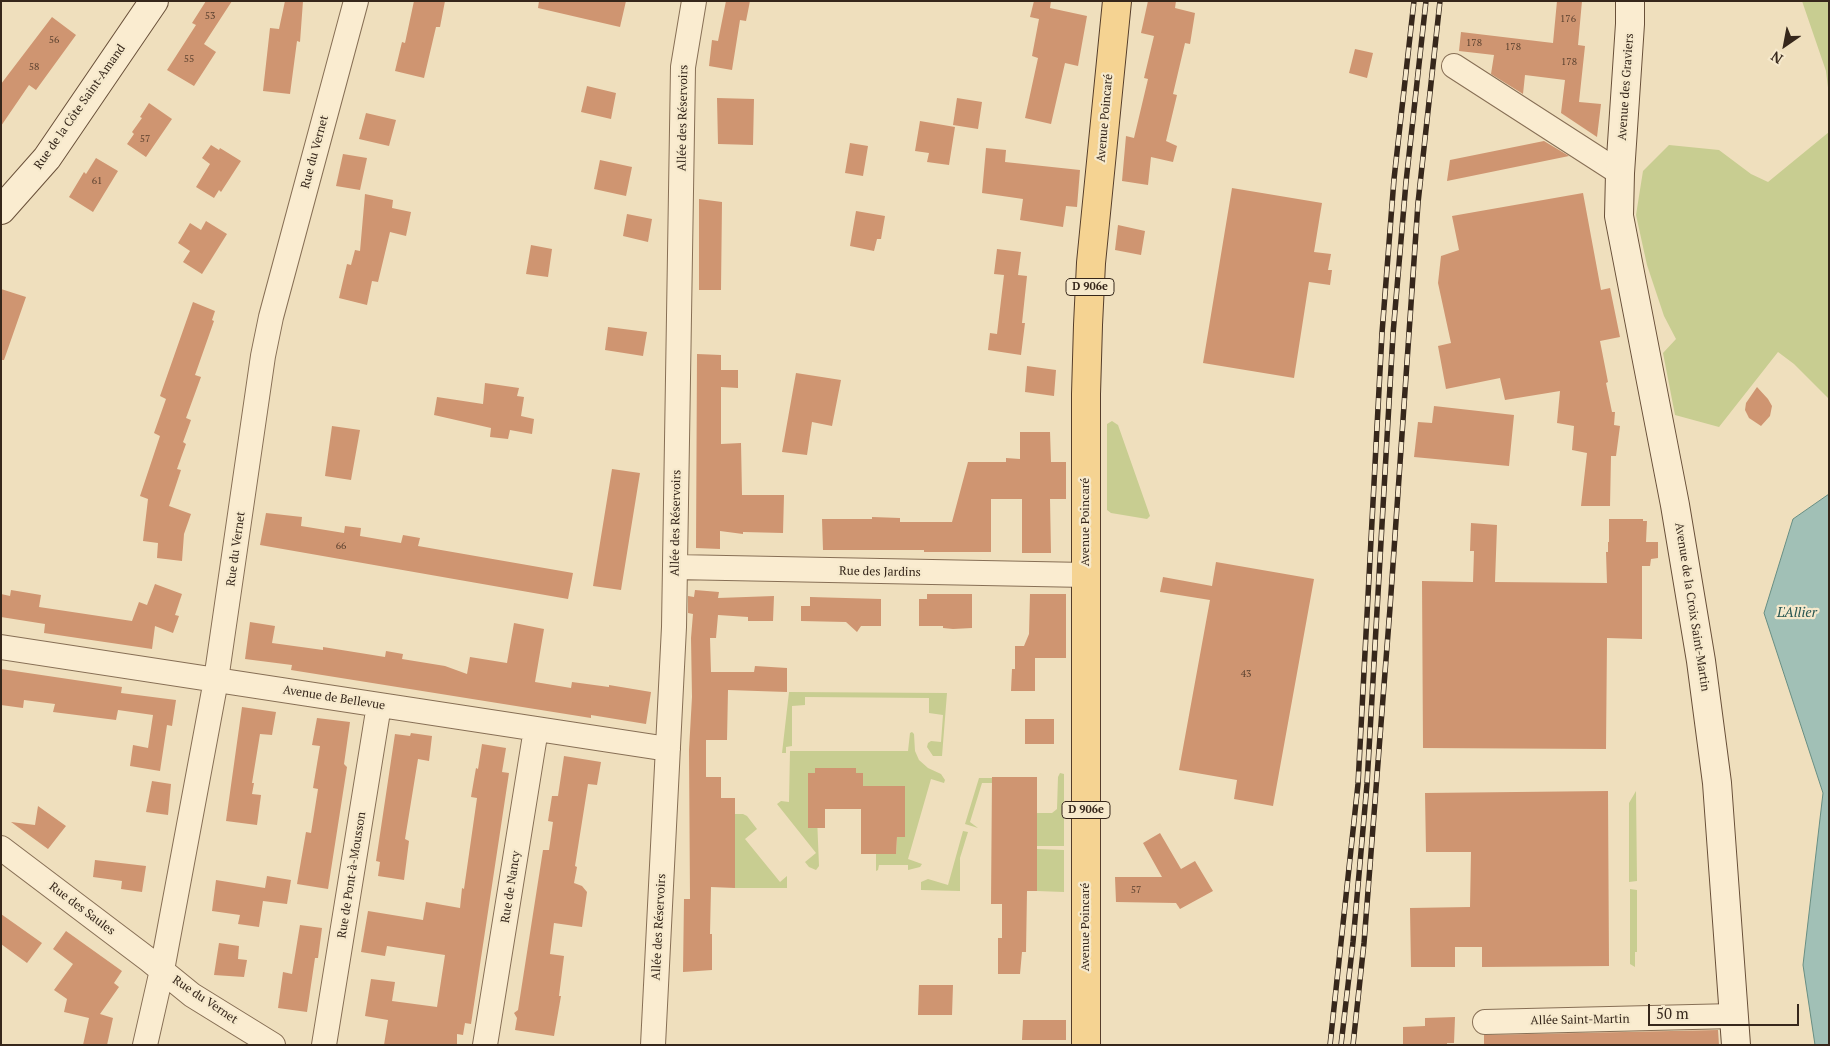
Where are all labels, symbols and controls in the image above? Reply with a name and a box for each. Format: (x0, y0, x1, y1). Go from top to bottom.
house number: 53 (205, 10, 215, 22)
house number: 176 (1560, 13, 1576, 25)
north arrow (1760, 20, 1810, 70)
street label: Avenue des Graviers (1615, 33, 1637, 141)
house number: 56 (49, 34, 59, 46)
house number: 178 (1466, 37, 1482, 49)
house number: 178 (1505, 41, 1521, 53)
street label: Rue de la Côte Saint-Amand (31, 42, 129, 172)
text: N (1767, 47, 1786, 69)
house number: 55 (184, 53, 194, 65)
house number: 178 (1561, 56, 1577, 68)
house number: 58 (29, 61, 39, 73)
street label: Allée des Réservoirs (675, 65, 691, 171)
street label: Avenue Poincaré (1094, 73, 1116, 163)
street label: Rue du Vernet (298, 114, 332, 190)
house number: 57 (140, 133, 150, 145)
house number: 61 (92, 175, 102, 187)
road number: D 906e (1066, 278, 1114, 296)
street label: Allée des Réservoirs (668, 470, 684, 576)
street label: Avenue Poincaré (1079, 478, 1093, 566)
street label: Rue du Vernet (224, 511, 248, 587)
street label: Avenue de la Croix Saint-Martin (1672, 522, 1712, 692)
house number: 66 (336, 540, 346, 552)
street label: Rue des Jardins (839, 564, 921, 580)
water label: L'Allier (1777, 605, 1817, 621)
house number: 43 (1241, 668, 1251, 680)
street label: Avenue de Bellevue (282, 683, 386, 713)
road number: D 906e (1062, 802, 1110, 818)
street label: Rue de Pont-à-Mousson (335, 811, 369, 939)
street label: Rue de Nancy (498, 850, 524, 924)
street label: Allée des Réservoirs (649, 873, 669, 981)
street label: Rue des Saules (46, 880, 118, 938)
street label: Avenue Poincaré (1079, 883, 1093, 971)
house number: 57 (1131, 884, 1141, 896)
street label: Rue du Vernet (170, 973, 240, 1027)
scale bar (1650, 994, 1801, 1026)
text: 50 m (1656, 1003, 1689, 1023)
street label: Allée Saint-Martin (1530, 1012, 1630, 1028)

